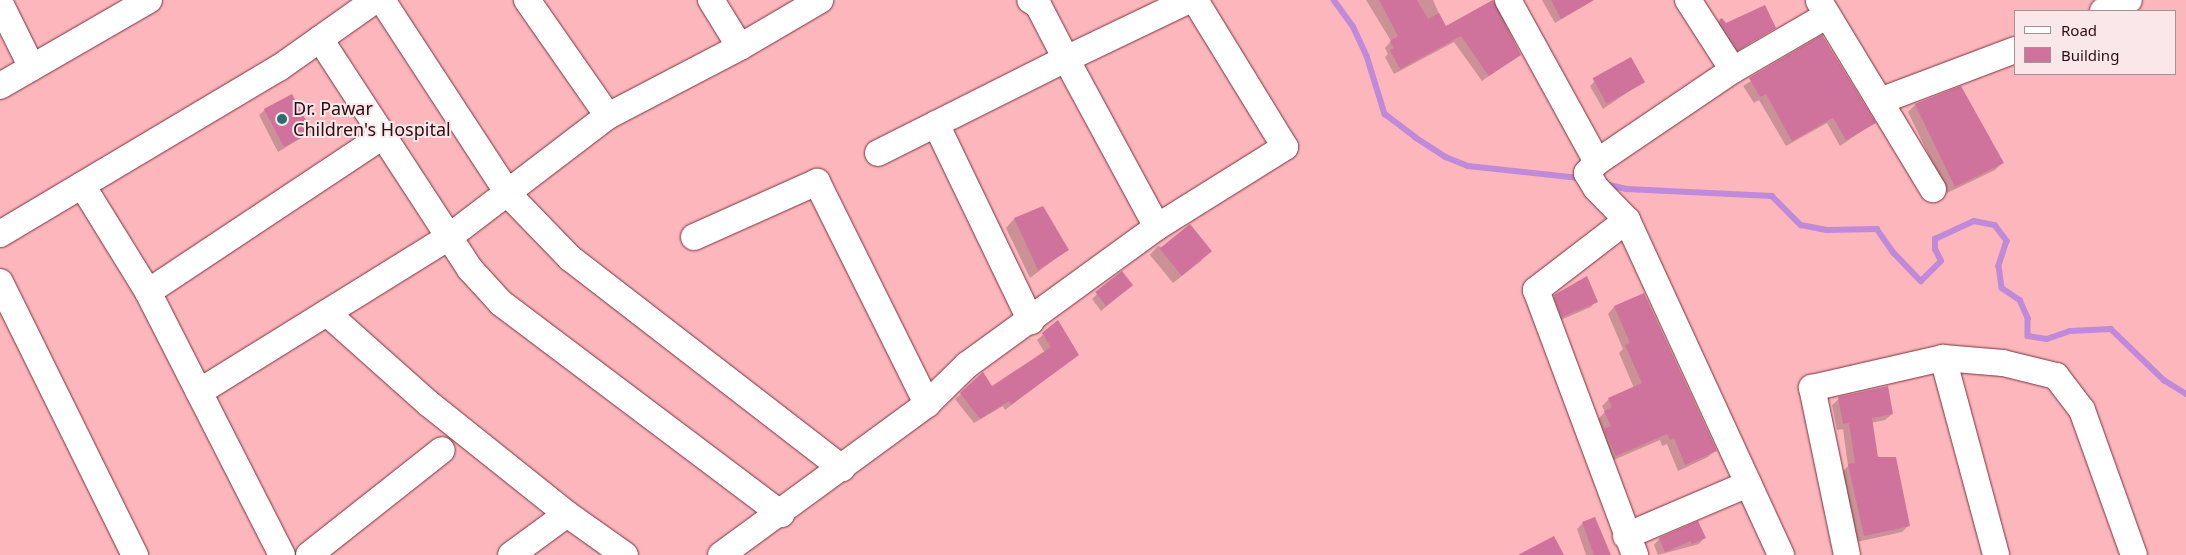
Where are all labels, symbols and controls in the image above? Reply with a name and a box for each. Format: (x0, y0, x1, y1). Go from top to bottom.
legend (2014, 10, 2176, 75)
text: Road (2061, 20, 2097, 40)
text: Building (2061, 45, 2119, 65)
place label: Dr. Pawar Children's Hospital (293, 98, 451, 140)
marker: Dr. Pawar Children's Hospital (275, 112, 289, 126)

